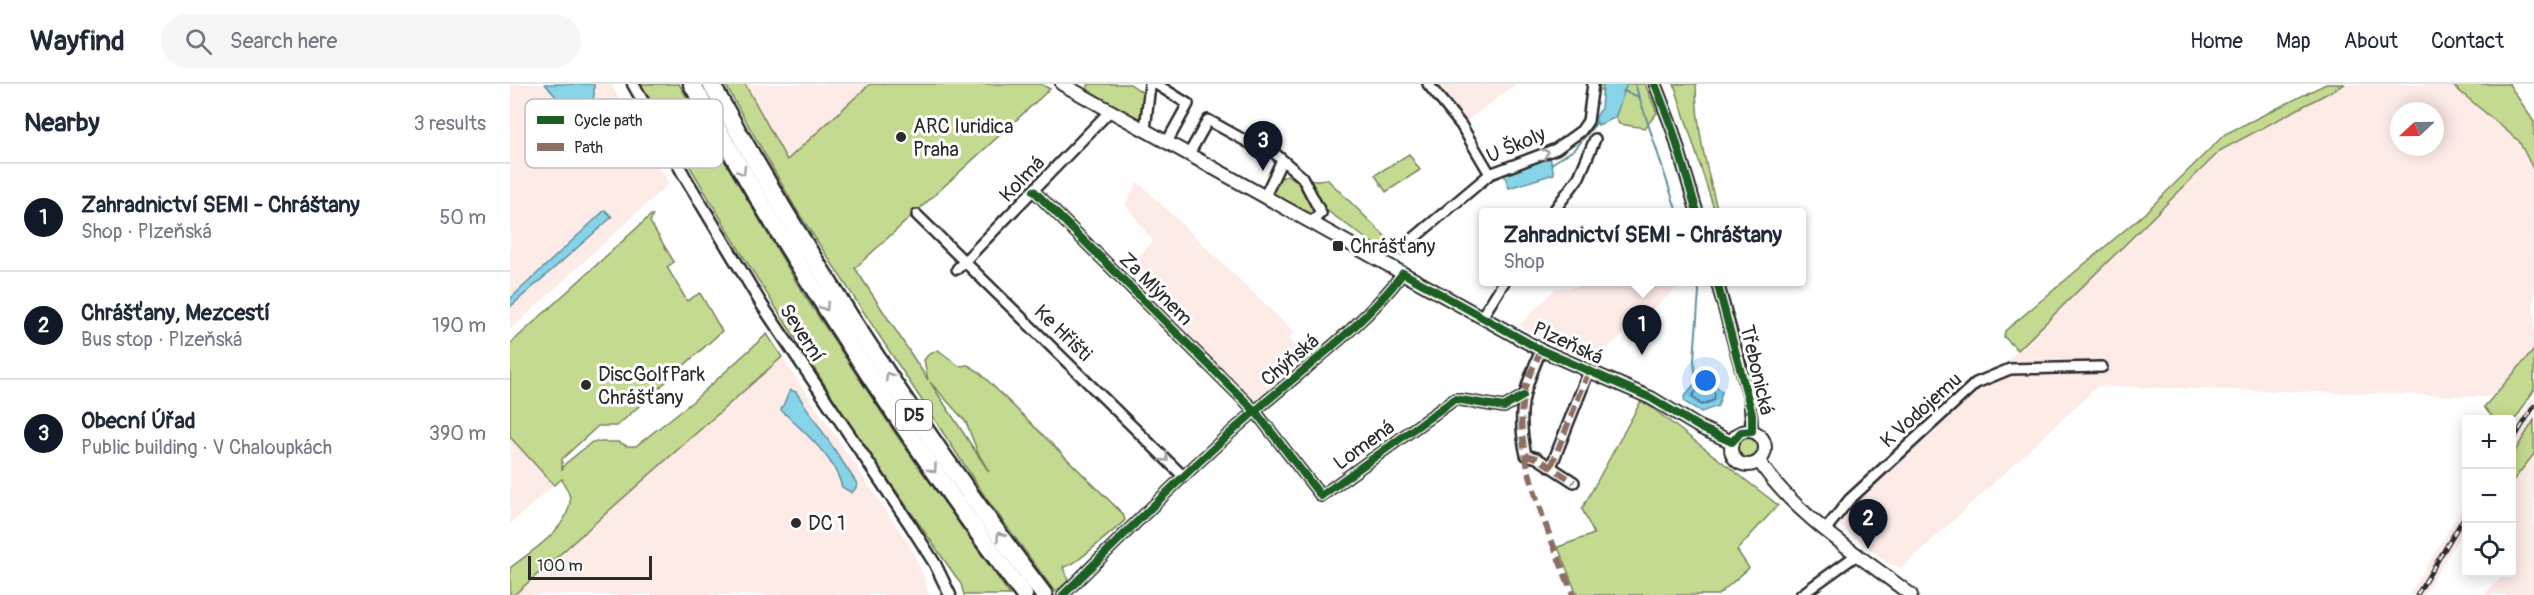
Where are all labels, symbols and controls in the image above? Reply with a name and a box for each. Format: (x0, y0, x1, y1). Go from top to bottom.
search box (161, 14, 581, 68)
text: Wayfind (30, 24, 125, 59)
icon: search (182, 25, 215, 58)
text: Search here (230, 27, 337, 55)
text: Home (2190, 28, 2243, 55)
text: Map (2276, 28, 2311, 55)
text: About (2344, 28, 2398, 55)
text: Contact (2431, 28, 2504, 55)
legend (525, 99, 723, 168)
north arrow (2390, 102, 2444, 156)
text: Nearby (24, 107, 100, 139)
text: 3 results (414, 111, 486, 136)
text: Cycle path (574, 111, 642, 131)
place label: ARC Iuridica Praha (913, 114, 1013, 162)
street label: U Školy (1482, 120, 1550, 169)
pin: 3 (1244, 122, 1282, 171)
marker: ARC Iuridica Praha (894, 130, 908, 144)
text: Path (574, 138, 603, 158)
one-way arrow (1539, 148, 1550, 160)
street label: Kolmá (994, 151, 1050, 207)
one-way arrow (735, 165, 747, 175)
text: Zahradnictví SEMI - Chráštany (81, 191, 360, 219)
text: 1 (40, 205, 47, 230)
text: 50 m (439, 205, 486, 230)
popup (1479, 208, 1806, 286)
text: Shop · Plzeňská (81, 219, 212, 244)
text: Zahradnictví SEMI - Chráštany (1503, 221, 1782, 249)
place label: Chrášťany (1350, 234, 1436, 259)
marker: Chrášťany (1331, 239, 1345, 253)
street label: Za Mlýnem (1114, 247, 1198, 331)
text: Shop (1503, 249, 1545, 274)
text: Chrášťany, Mezcestí (81, 299, 270, 327)
street label: Severní (774, 299, 830, 367)
street label: Ke Hřišti (1029, 299, 1097, 367)
one-way arrow (818, 301, 830, 311)
pin: 1 (1622, 306, 1662, 355)
text: 2 (38, 313, 49, 338)
text: 190 m (432, 313, 486, 338)
street label: Plzeňská (1529, 316, 1607, 370)
street label: Třebonická (1734, 322, 1780, 418)
text: Bus stop · Plzeňská (81, 327, 242, 352)
street label: Chýňská (1256, 328, 1324, 392)
place label: DiscGolfPark Chrášťany (598, 362, 706, 410)
your location (1691, 366, 1720, 395)
street label: K Vodojemu (1875, 367, 1967, 453)
one-way arrow (884, 372, 896, 382)
marker: DiscGolfPark Chrášťany (579, 378, 593, 392)
road number: D5 (896, 400, 932, 430)
text: Obecní Úřad (81, 407, 195, 435)
street label: Lomená (1329, 415, 1399, 475)
map controls (2462, 415, 2516, 577)
button: + (2462, 415, 2516, 469)
text: 3 (38, 421, 49, 446)
text: 390 m (429, 421, 486, 446)
text: Public building · V Chaloupkách (81, 435, 332, 460)
one-way arrow (1158, 451, 1169, 462)
one-way arrow (926, 462, 937, 473)
button: − (2462, 469, 2516, 523)
pin: 2 (1848, 500, 1888, 549)
place label: DC 1 (808, 511, 845, 536)
marker: DC 1 (789, 516, 803, 530)
button: locate (2462, 523, 2516, 577)
one-way arrow (996, 531, 1007, 542)
scale bar (528, 553, 652, 580)
text: 100 m (537, 556, 583, 576)

